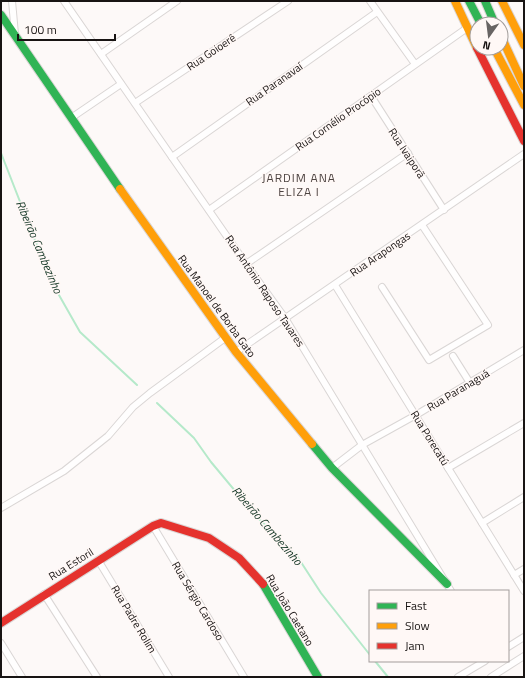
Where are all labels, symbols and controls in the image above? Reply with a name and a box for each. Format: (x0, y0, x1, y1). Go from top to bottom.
scale bar (18, 16, 115, 42)
north arrow (469, 16, 509, 56)
text: 100 m (24, 20, 57, 39)
street label: Rua Goioerê (183, 29, 239, 74)
text: N (481, 37, 492, 54)
street label: Rua Paranavaí (242, 58, 307, 110)
street label: Rua Cornélio Procópio (292, 83, 384, 155)
street label: Rua Ivaiporã (385, 125, 430, 182)
district label: JARDIM ANA ELIZA I (262, 168, 336, 201)
water label: Ribeirão Cambezinho (11, 197, 68, 297)
street label: Rua Arapongas (346, 228, 414, 280)
street label: Rua Antônio Raposo Tavares (222, 232, 308, 350)
street label: Rua Manoel de Borba Gato (174, 251, 260, 361)
street label: Rua Paranaguá (424, 365, 493, 415)
street label: Rua Porecatú (407, 407, 453, 469)
water label: Ribeirão Cambezinho (228, 482, 308, 570)
street label: Rua Estoril (45, 544, 97, 584)
street label: Rua Sérgio Cardoso (168, 558, 228, 644)
street label: Rua João Caetano (262, 571, 318, 649)
street label: Rua Padre Rolim (107, 582, 161, 656)
legend (369, 590, 509, 662)
text: Fast (405, 596, 428, 615)
text: Slow (405, 616, 430, 635)
text: Jam (405, 636, 425, 655)

